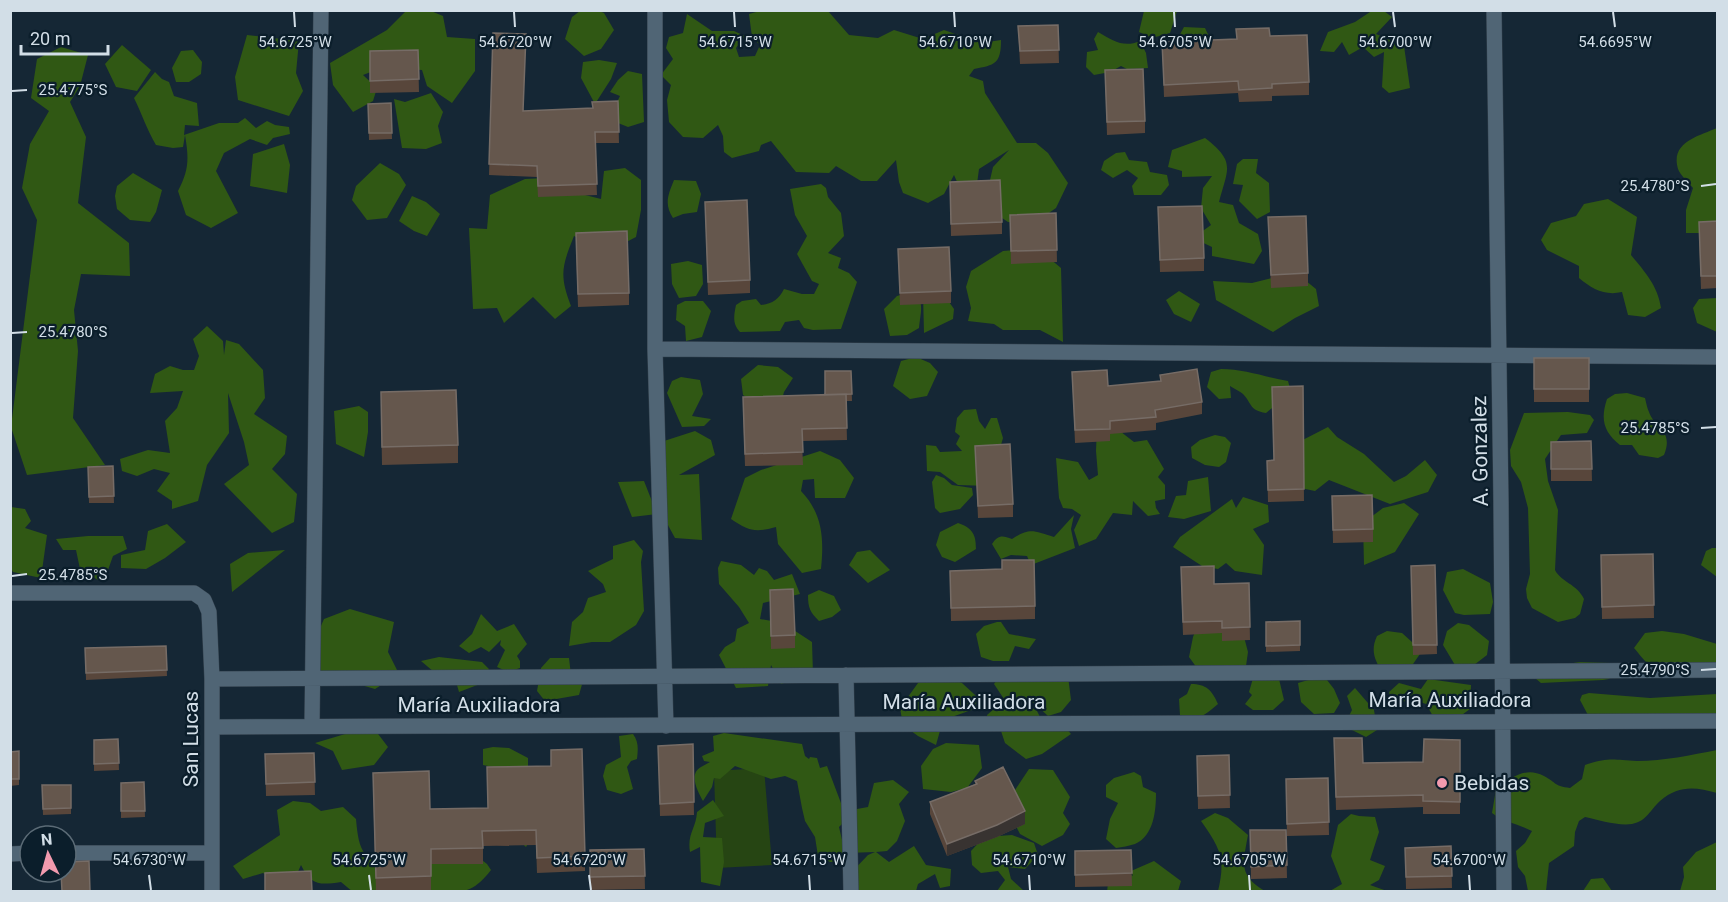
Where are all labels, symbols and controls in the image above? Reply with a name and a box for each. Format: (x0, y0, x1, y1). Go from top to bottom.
scale bar (21, 18, 108, 56)
text: 20 m (30, 28, 70, 49)
text: 54.6725°W (258, 33, 332, 51)
text: 54.6720°W (478, 33, 552, 51)
text: 54.6715°W (698, 33, 772, 51)
text: 54.6710°W (918, 33, 992, 51)
text: 54.6705°W (1138, 33, 1212, 51)
text: 54.6700°W (1358, 33, 1432, 51)
text: 54.6695°W (1578, 33, 1652, 51)
text: 25.4775°S (38, 81, 108, 99)
text: 25.4780°S (1620, 177, 1690, 195)
text: 25.4780°S (38, 323, 108, 341)
street label: A. Gonzalez (1467, 395, 1493, 507)
text: 25.4785°S (1620, 419, 1690, 437)
text: 25.4785°S (38, 566, 108, 584)
text: 25.4790°S (1620, 661, 1690, 679)
street label: María Auxiliadora (1369, 688, 1531, 712)
street label: María Auxiliadora (883, 690, 1045, 714)
street label: San Lucas (179, 691, 203, 787)
street label: María Auxiliadora (398, 693, 560, 717)
place label: Bebidas (1454, 771, 1529, 795)
marker: Bebidas (1435, 776, 1449, 790)
north arrow (18, 824, 78, 884)
text: N (40, 830, 53, 850)
text: 54.6730°W (112, 851, 186, 869)
text: 54.6725°W (332, 851, 406, 869)
text: 54.6720°W (552, 851, 626, 869)
text: 54.6715°W (772, 851, 846, 869)
text: 54.6710°W (992, 851, 1066, 869)
text: 54.6705°W (1212, 851, 1286, 869)
text: 54.6700°W (1432, 851, 1506, 869)

